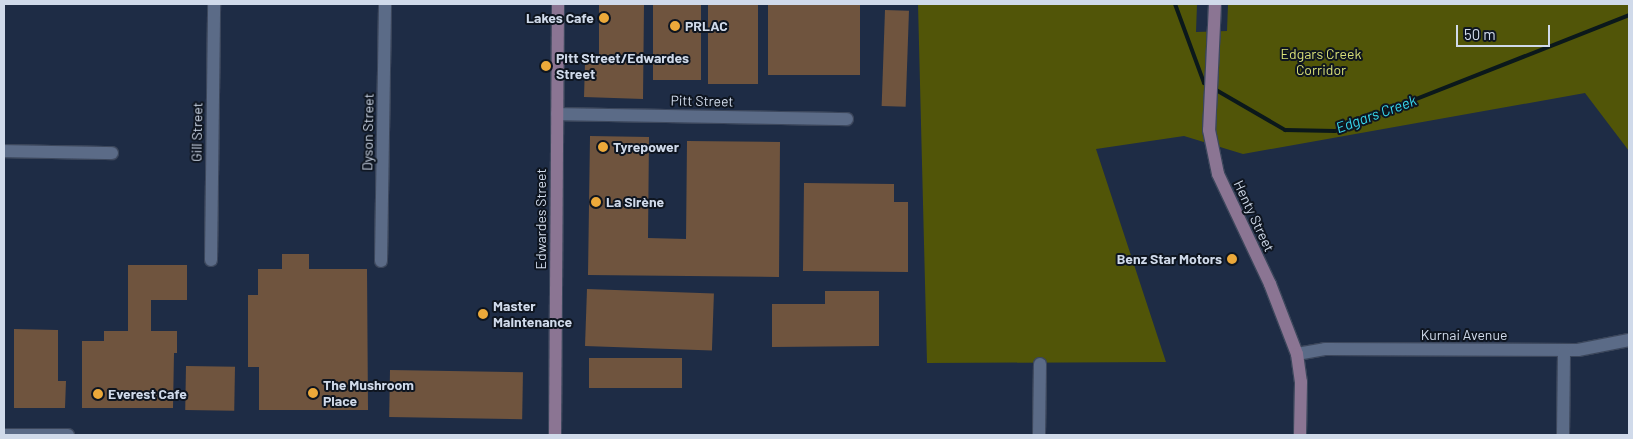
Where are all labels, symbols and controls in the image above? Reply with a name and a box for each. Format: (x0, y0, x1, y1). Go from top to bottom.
place label: Lakes Cafe (526, 10, 594, 26)
marker: Lakes Cafe (598, 12, 610, 24)
scale bar (1458, 15, 1552, 47)
place label: PRLAC (685, 18, 728, 34)
marker: PRLAC (669, 20, 681, 32)
text: 50 m (1464, 25, 1496, 43)
park label: Edgars Creek Corridor (1281, 46, 1361, 78)
place label: Pitt Street/Edwardes Street (556, 50, 689, 82)
marker: Pitt Street/Edwardes Street (540, 60, 552, 72)
water label: Edgars Creek (1333, 91, 1419, 137)
street label: Pitt Street (670, 92, 734, 110)
street label: Dyson Street (359, 93, 377, 171)
street label: Gill Street (188, 102, 206, 162)
place label: Tyrepower (613, 139, 679, 155)
marker: Tyrepower (597, 141, 609, 153)
street label: Edwardes Street (533, 169, 549, 269)
street label: Henty Street (1230, 178, 1278, 254)
place label: La Sirène (606, 194, 664, 210)
marker: La Sirène (590, 196, 602, 208)
place label: Benz Star Motors (1117, 251, 1222, 267)
marker: Benz Star Motors (1226, 253, 1238, 265)
place label: Master Maintenance (493, 298, 572, 331)
marker: Master Maintenance (477, 308, 489, 320)
street label: Kurnai Avenue (1421, 327, 1507, 343)
place label: The Mushroom Place (323, 377, 414, 410)
place label: Everest Cafe (108, 386, 187, 402)
marker: The Mushroom Place (307, 387, 319, 399)
marker: Everest Cafe (92, 388, 104, 400)

